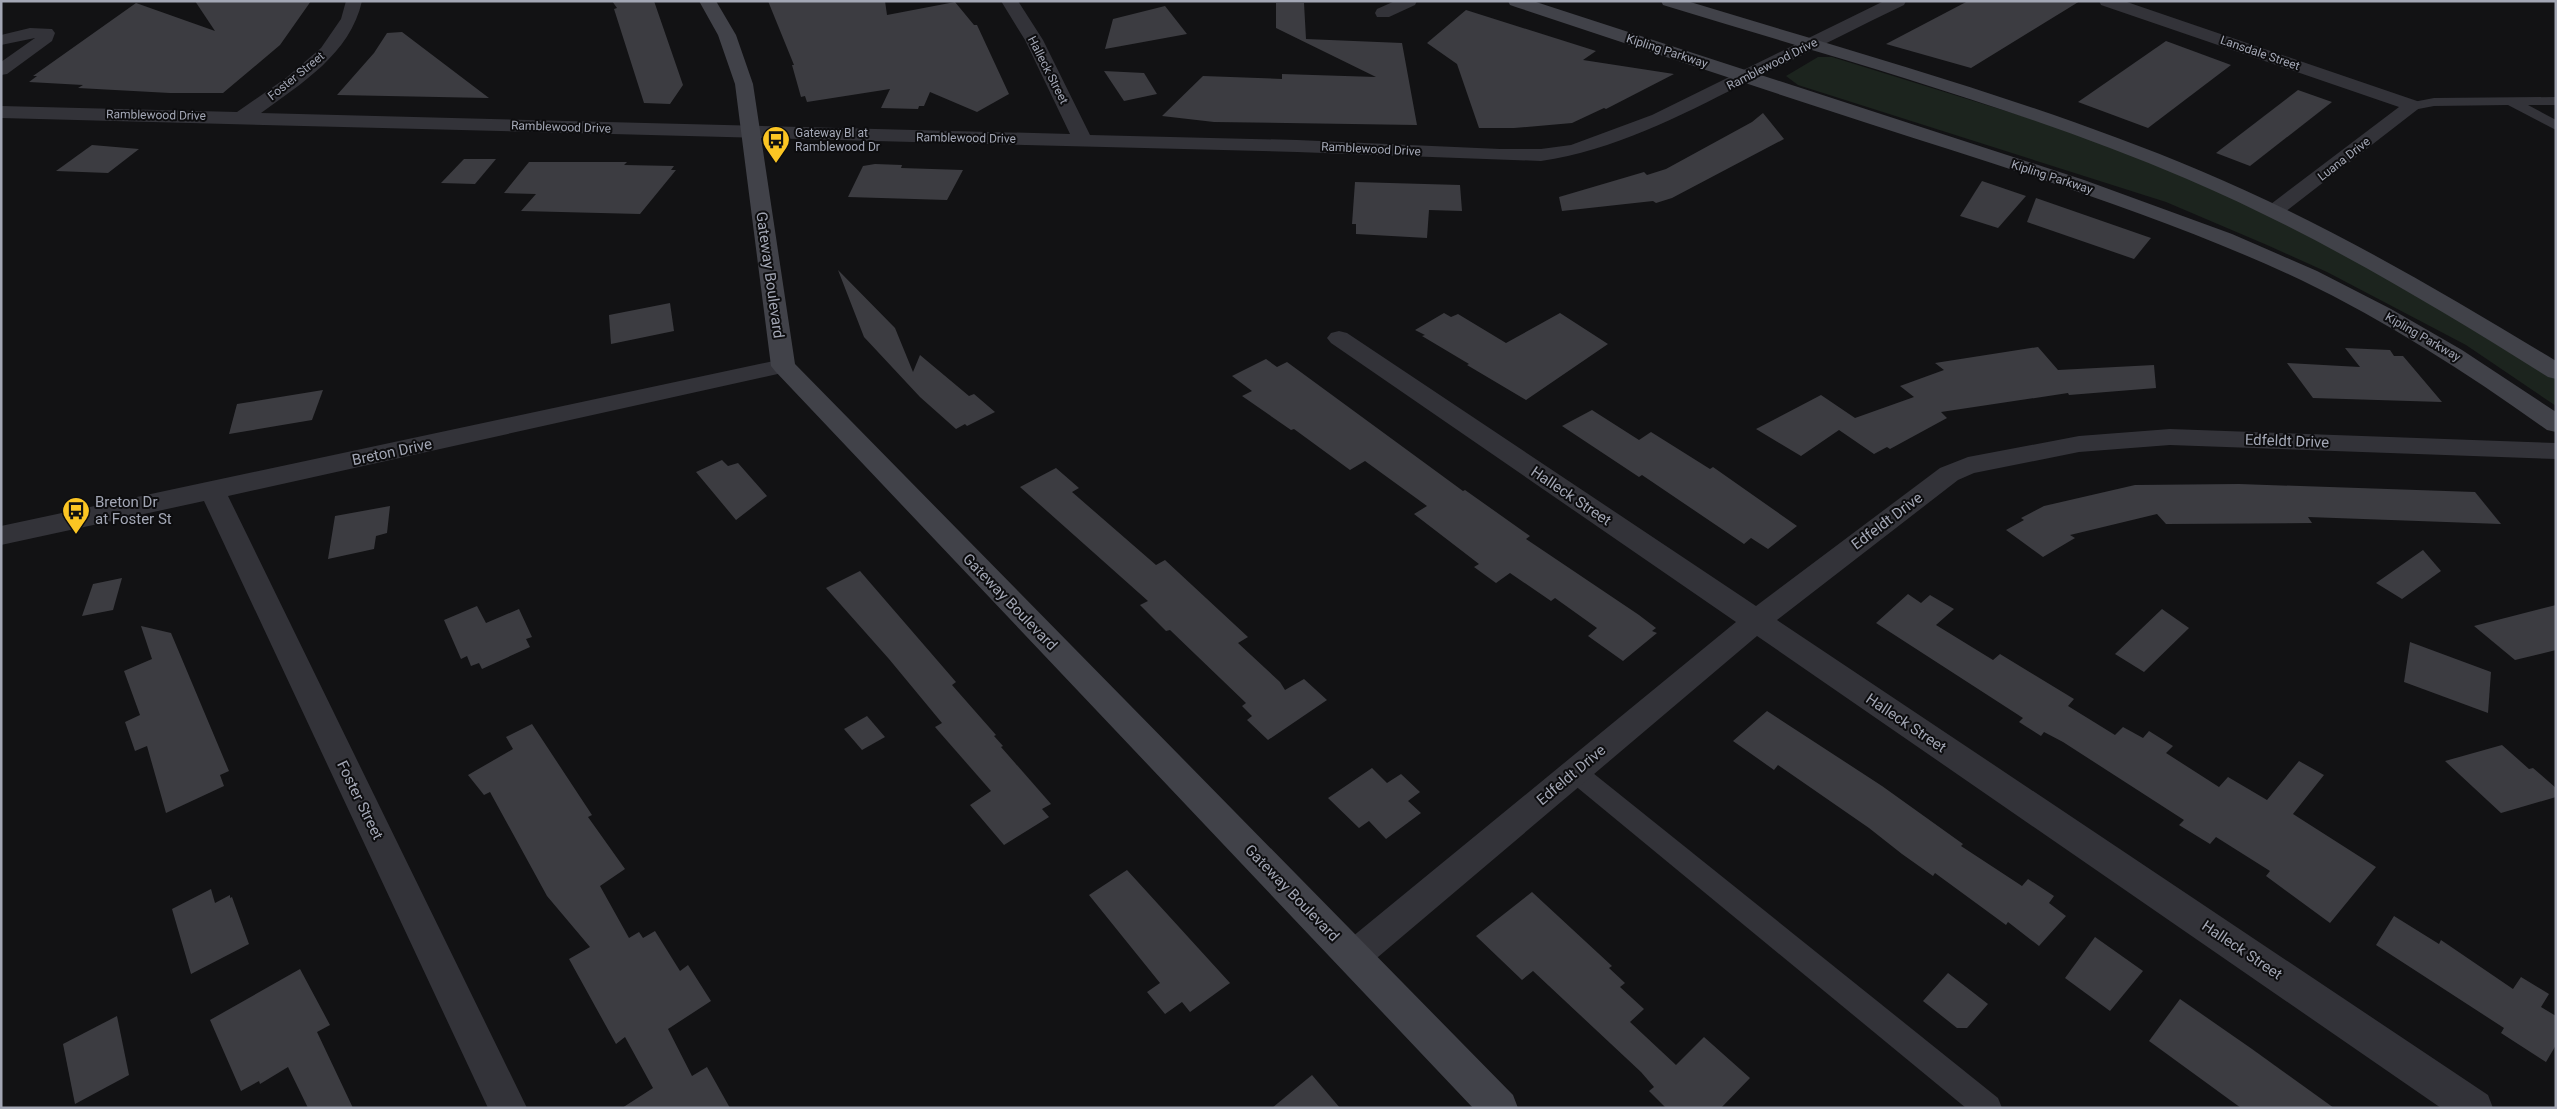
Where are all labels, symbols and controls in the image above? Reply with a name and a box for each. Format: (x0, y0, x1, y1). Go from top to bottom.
street label: Kipling Parkway (1625, 31, 1710, 71)
street label: Lansdale Street (2218, 33, 2302, 73)
street label: Halleck Street (1025, 34, 1071, 106)
street label: Ramblewood Drive (1724, 35, 1820, 93)
street label: Foster Street (265, 49, 327, 103)
street label: Ramblewood Drive (106, 107, 206, 123)
street label: Ramblewood Drive (511, 118, 611, 136)
bus stop icon: Gateway Bl at Ramblewood Dr (761, 125, 791, 164)
place label: Gateway Bl at Ramblewood Dr (795, 126, 880, 154)
street label: Ramblewood Drive (916, 130, 1016, 146)
street label: Luana Drive (2315, 134, 2373, 184)
street label: Ramblewood Drive (1321, 139, 1421, 159)
street label: Kipling Parkway (2010, 157, 2095, 197)
street label: Gateway Boulevard (752, 210, 788, 340)
street label: Kipling Parkway (2383, 310, 2463, 364)
street label: Edfeldt Drive (2245, 431, 2329, 451)
street label: Breton Drive (350, 435, 434, 469)
street label: Halleck Street (1527, 463, 1615, 529)
street label: Edfeldt Drive (1848, 488, 1926, 554)
place label: Breton Dr at Foster St (95, 493, 172, 528)
bus stop icon: Breton Dr at Foster St (61, 496, 91, 535)
street label: Gateway Boulevard (959, 550, 1061, 654)
street label: Halleck Street (1862, 690, 1950, 756)
street label: Edfeldt Drive (1533, 741, 1609, 809)
street label: Foster Street (333, 758, 387, 843)
street label: Gateway Boulevard (1241, 841, 1343, 945)
street label: Halleck Street (2198, 917, 2286, 983)

